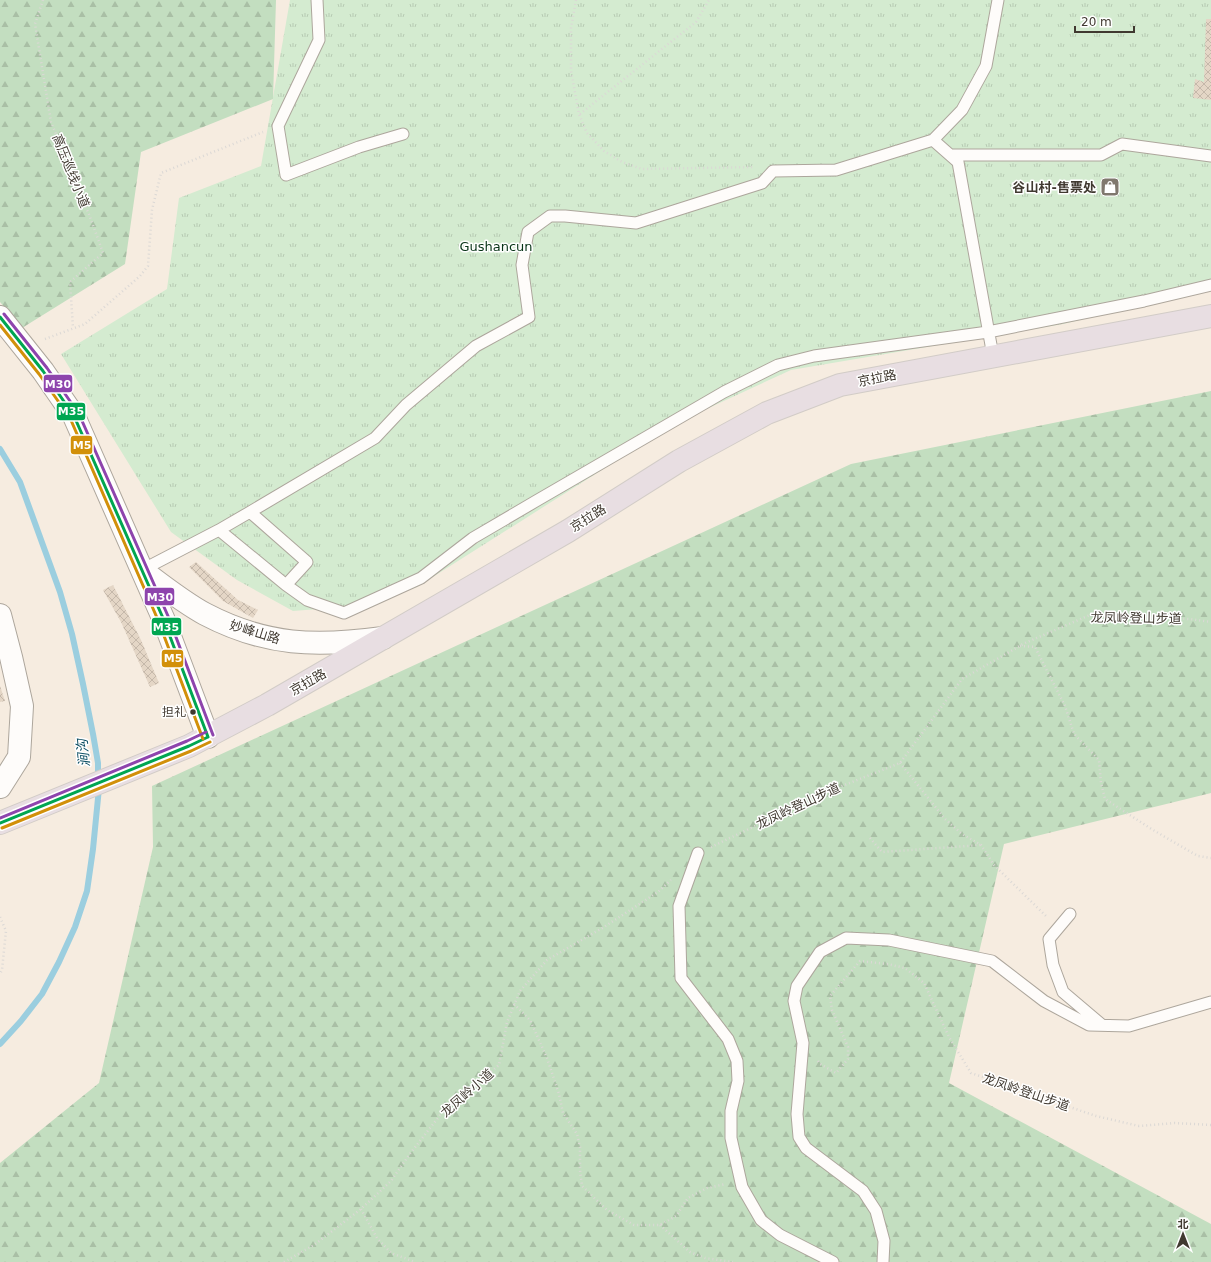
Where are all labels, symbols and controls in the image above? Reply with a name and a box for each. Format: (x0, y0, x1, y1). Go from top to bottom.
scale bar (1075, 8, 1134, 34)
text: 20 m (1081, 15, 1112, 29)
street label: 高压巡线小道 (49, 132, 93, 210)
shop icon: 谷山村-售票处 (1099, 176, 1121, 198)
place label: 谷山村-售票处 (1013, 180, 1096, 195)
park label: Gushancun (459, 239, 533, 254)
street label: 京拉路 (856, 367, 898, 389)
line badge: M30 (43, 374, 73, 393)
text: M30 (45, 378, 71, 391)
line badge: M35 (56, 402, 86, 421)
text: M35 (58, 405, 84, 418)
line badge: M5 (70, 435, 93, 455)
text: M5 (73, 439, 91, 452)
street label: 京拉路 (567, 501, 609, 535)
line badge: M30 (144, 587, 175, 606)
text: M30 (147, 591, 173, 604)
street label: 龙凤岭登山步道 (1090, 610, 1182, 626)
line badge: M35 (151, 617, 182, 636)
street label: 妙峰山路 (228, 617, 282, 647)
text: M35 (153, 621, 179, 634)
line badge: M5 (161, 649, 184, 668)
text: M5 (164, 652, 182, 665)
street label: 京拉路 (287, 666, 329, 698)
place label: 担礼 (162, 705, 186, 719)
marker: 担礼 (188, 707, 198, 717)
water label: 涧沟 (73, 736, 92, 768)
street label: 龙凤岭登山步道 (754, 780, 842, 832)
street label: 龙凤岭小道 (438, 1066, 496, 1120)
street label: 龙凤岭登山步道 (981, 1070, 1071, 1114)
north arrow (1163, 1214, 1203, 1254)
text: 北 (1178, 1218, 1189, 1231)

